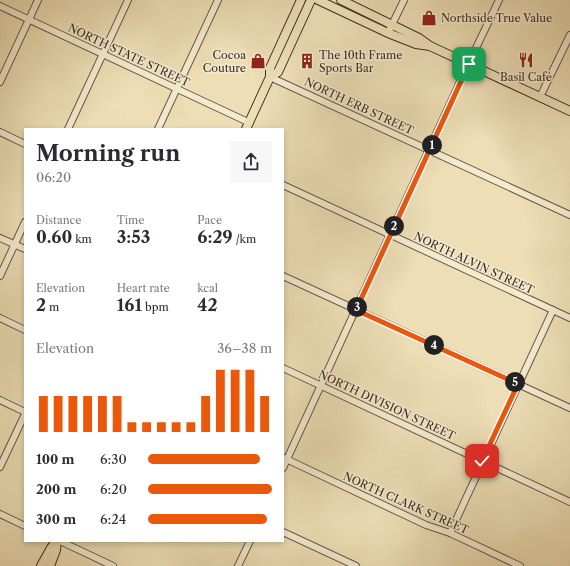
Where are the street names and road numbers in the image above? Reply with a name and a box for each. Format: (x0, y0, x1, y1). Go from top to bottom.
street label: NORTH STATE STREET (66, 21, 193, 90)
street label: NORTH ERB STREET (302, 75, 417, 138)
street label: NORTH ALVIN STREET (412, 229, 537, 297)
street label: NORTH DIVISION STREET (316, 367, 458, 443)
street label: NORTH CLARK STREET (341, 469, 472, 537)

